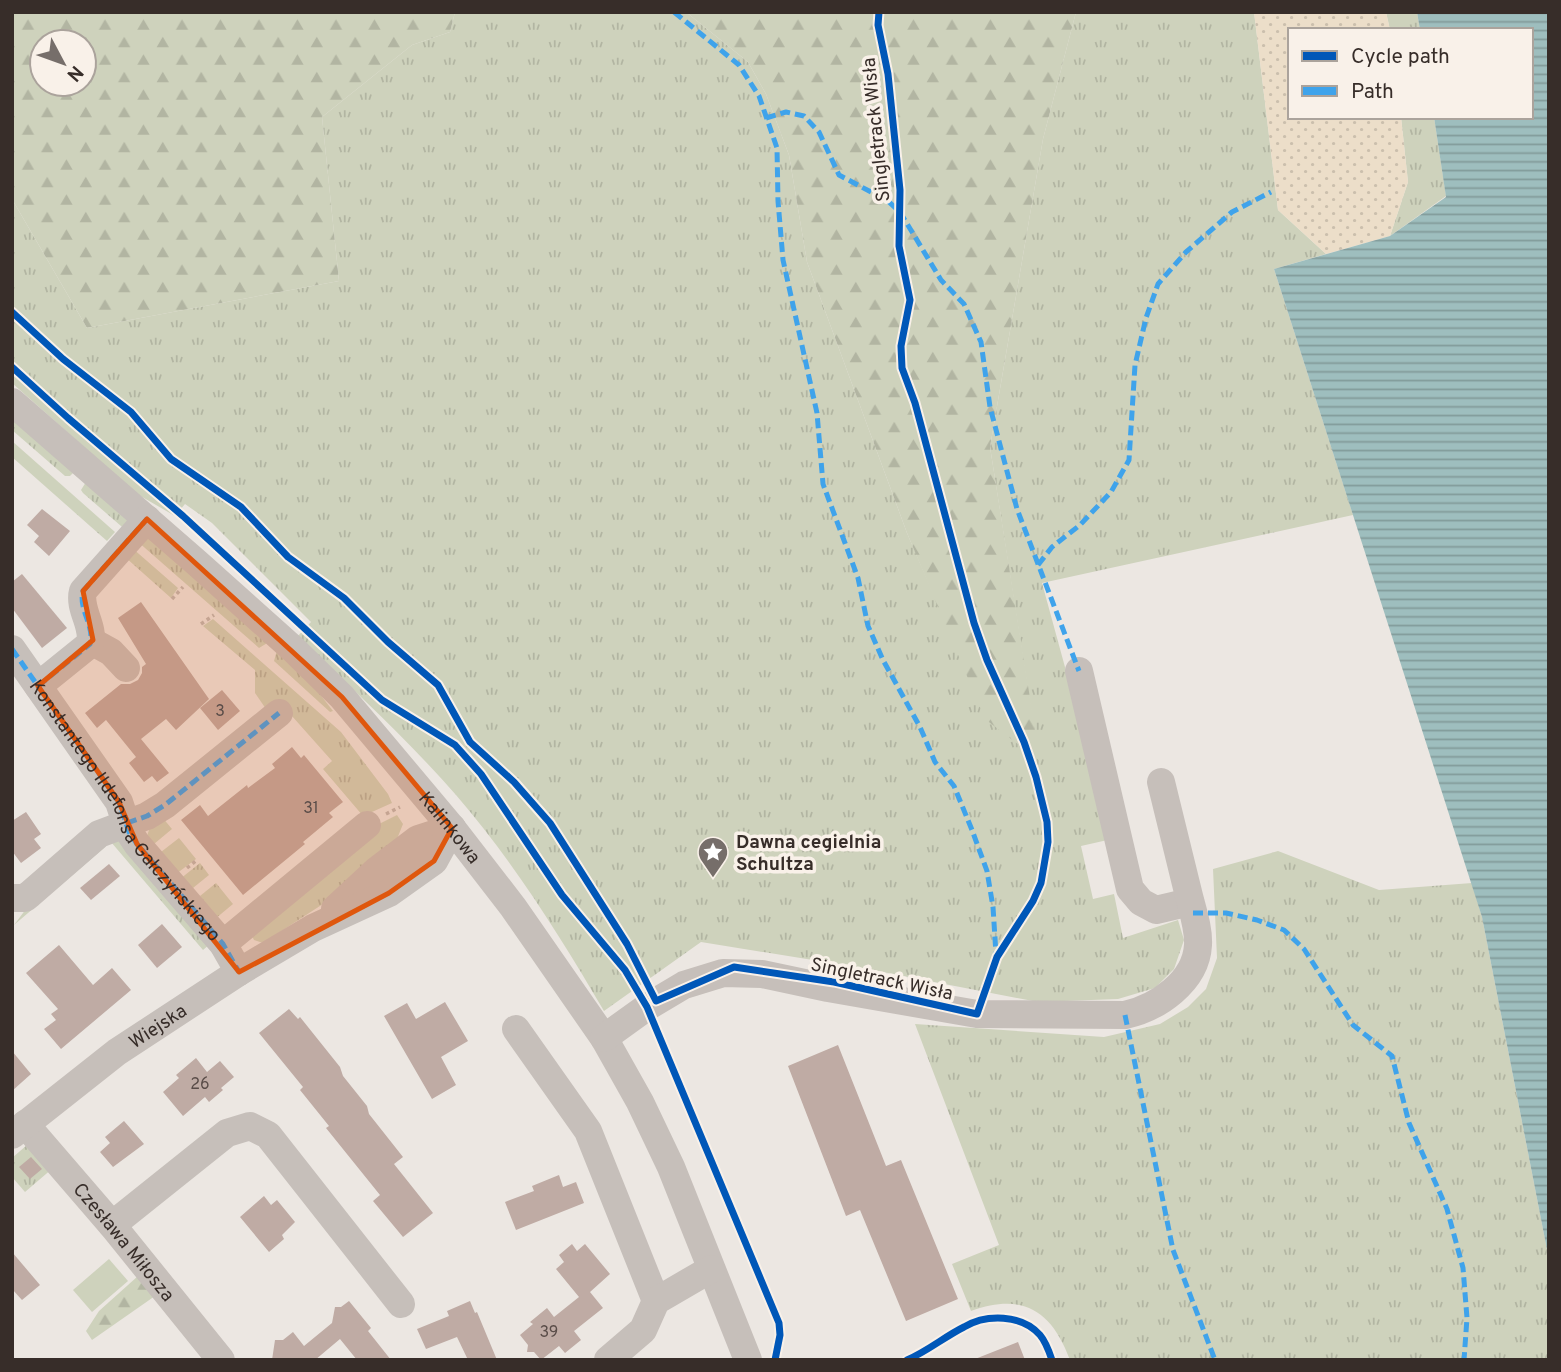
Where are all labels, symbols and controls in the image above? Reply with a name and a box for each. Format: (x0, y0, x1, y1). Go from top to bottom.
north arrow (28, 28, 98, 98)
legend (1288, 28, 1533, 119)
text: Cycle path (1351, 44, 1450, 71)
street label: Singletrack Wisła (857, 56, 897, 203)
text: N (61, 60, 88, 86)
text: Path (1351, 79, 1394, 106)
street label: Konstantego Ildefonsa Gałczyńskiego (23, 675, 225, 947)
house number: 3 (215, 702, 225, 722)
street label: Kalinkowa (412, 787, 485, 869)
house number: 31 (303, 799, 319, 819)
place label: Dawna cegielnia Schultza (736, 831, 881, 877)
place icon: Dawna cegielnia Schultza (696, 835, 730, 879)
street label: Singletrack Wisła (808, 953, 955, 1007)
street label: Wiejska (125, 1000, 192, 1055)
house number: 26 (190, 1075, 210, 1095)
street label: Czesława Miłosza (67, 1178, 179, 1307)
house number: 39 (540, 1323, 558, 1343)

